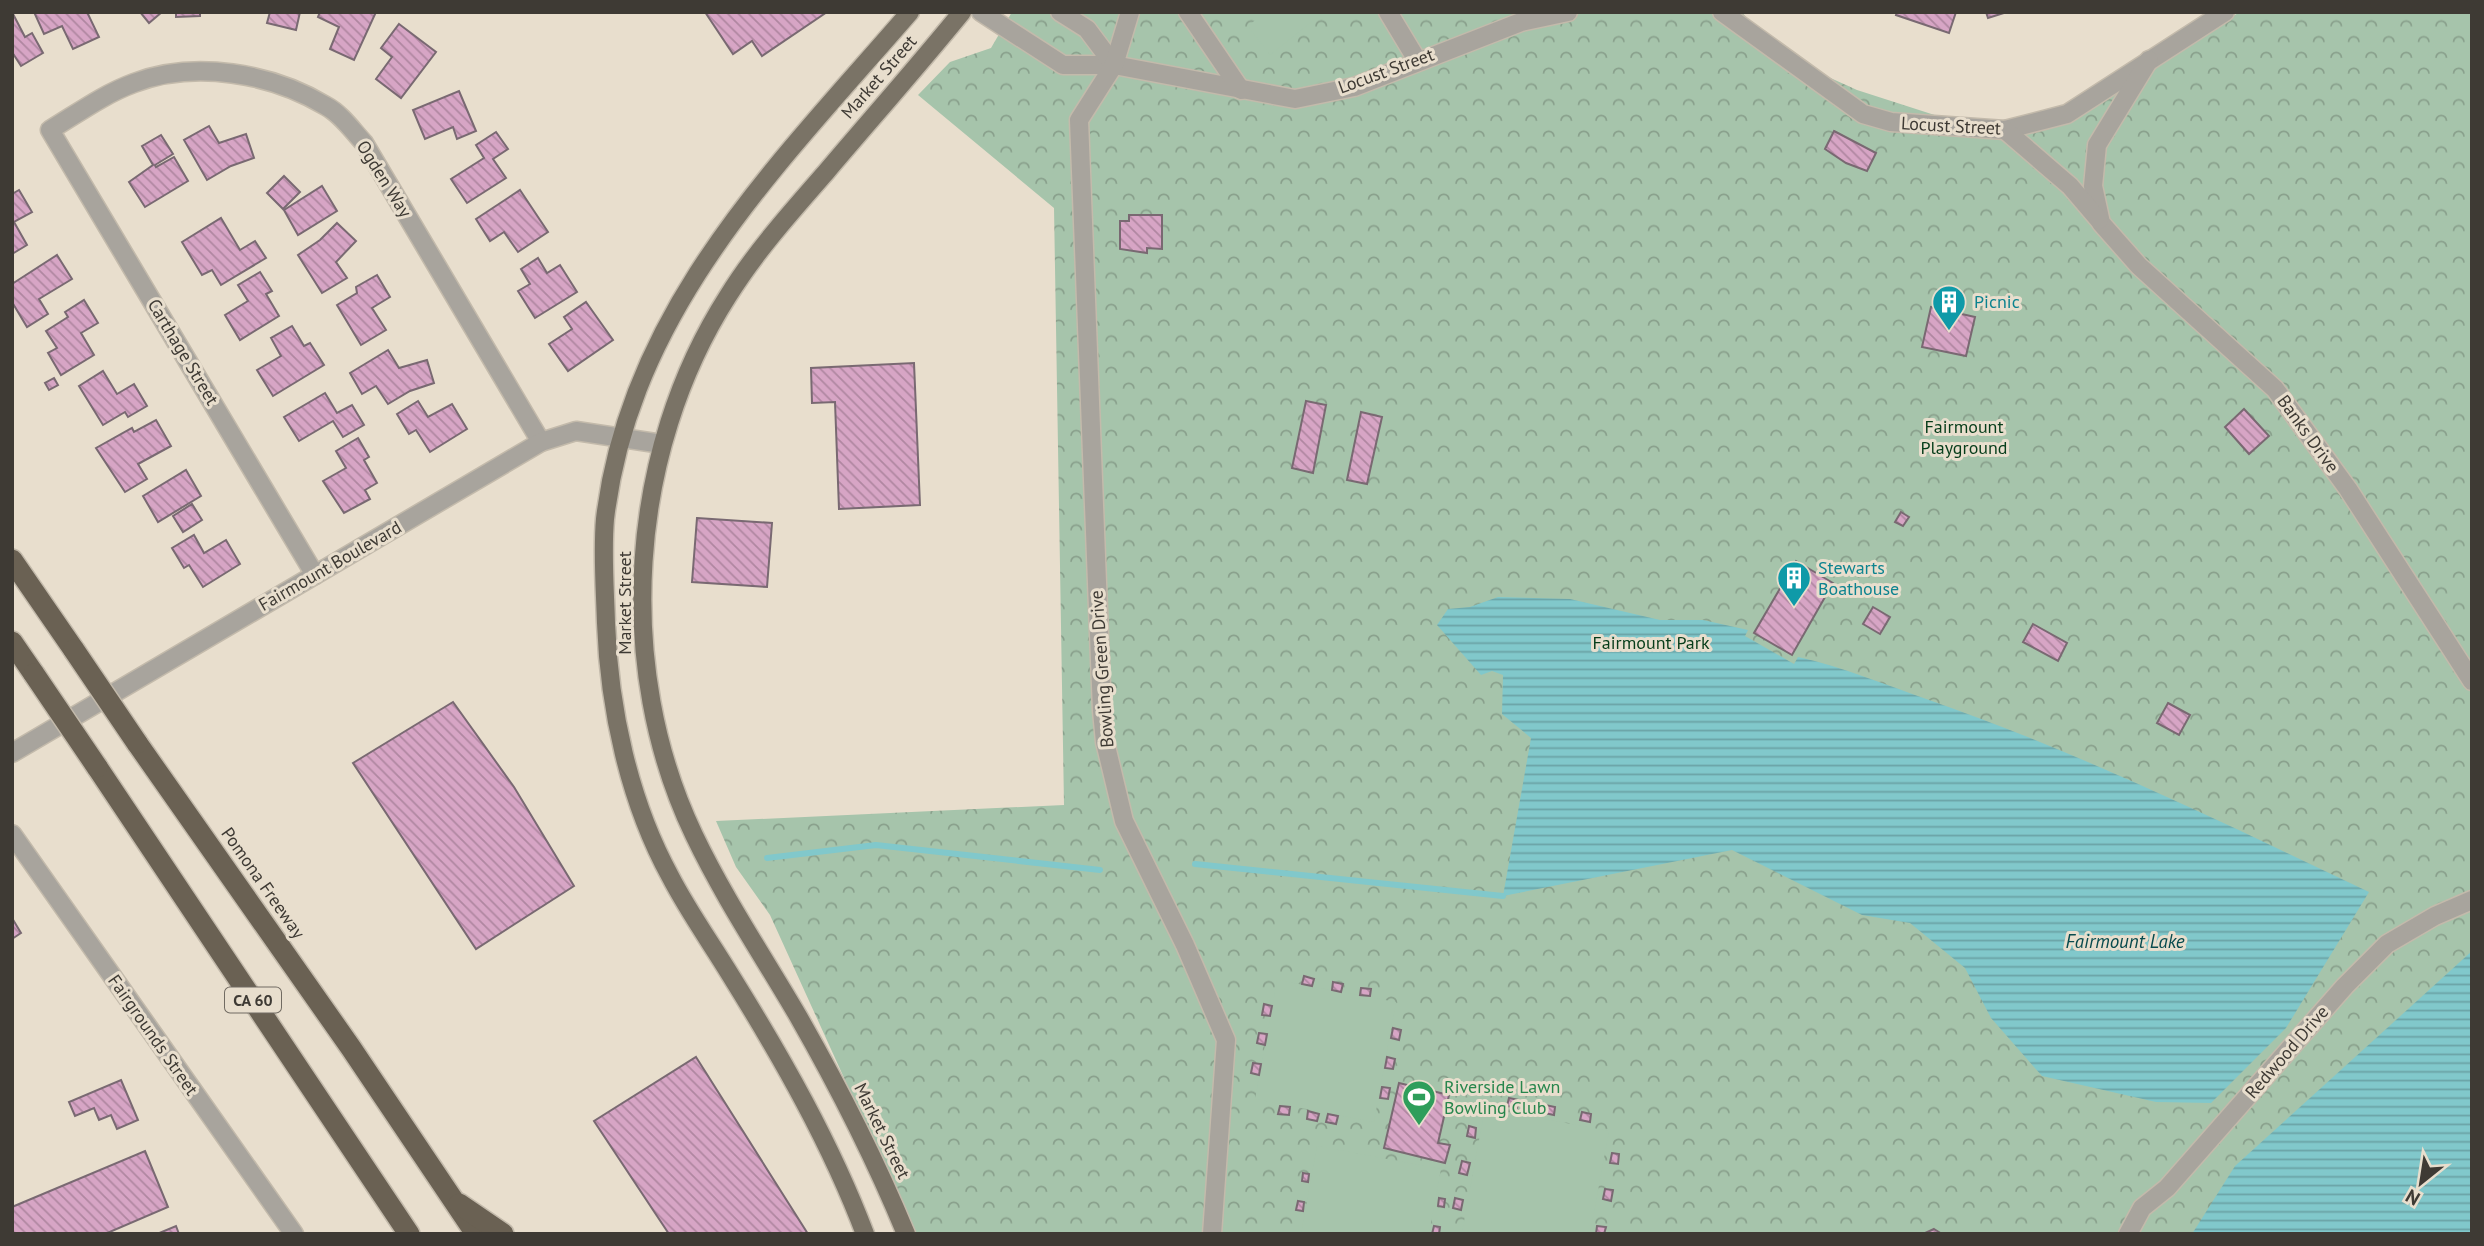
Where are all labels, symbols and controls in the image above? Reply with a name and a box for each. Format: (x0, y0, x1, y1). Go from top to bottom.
street label: Market Street (836, 30, 921, 123)
street label: Locust Street (1335, 43, 1437, 98)
street label: Locust Street (1900, 111, 2002, 140)
street label: Ogden Way (352, 136, 417, 222)
building icon: Picnic (1930, 283, 1968, 332)
place label: Picnic (1974, 290, 2020, 313)
street label: Carthage Street (143, 294, 224, 409)
street label: Banks Drive (2272, 390, 2344, 477)
park label: Fairmount Playground (1920, 415, 2008, 459)
street label: Fairmount Boulevard (254, 515, 405, 616)
street label: Market Street (613, 551, 636, 655)
place label: Stewarts Boathouse (1818, 556, 1899, 600)
building icon: Stewarts Boathouse (1775, 559, 1813, 608)
street label: Bowling Green Drive (1085, 590, 1118, 749)
park label: Fairmount Park (1593, 631, 1710, 654)
street label: Pomona Freeway (216, 823, 311, 943)
water label: Fairmount Lake (2065, 929, 2185, 953)
street label: Fairgrounds Street (103, 970, 204, 1100)
road number: CA 60 (225, 988, 281, 1012)
street label: Redwood Drive (2240, 1000, 2333, 1103)
place label: Riverside Lawn Bowling Club (1444, 1075, 1560, 1119)
sports icon: Riverside Lawn Bowling Club (1400, 1078, 1438, 1127)
street label: Market Street (849, 1079, 916, 1182)
north arrow (2386, 1148, 2456, 1218)
text: N (2401, 1184, 2424, 1211)

